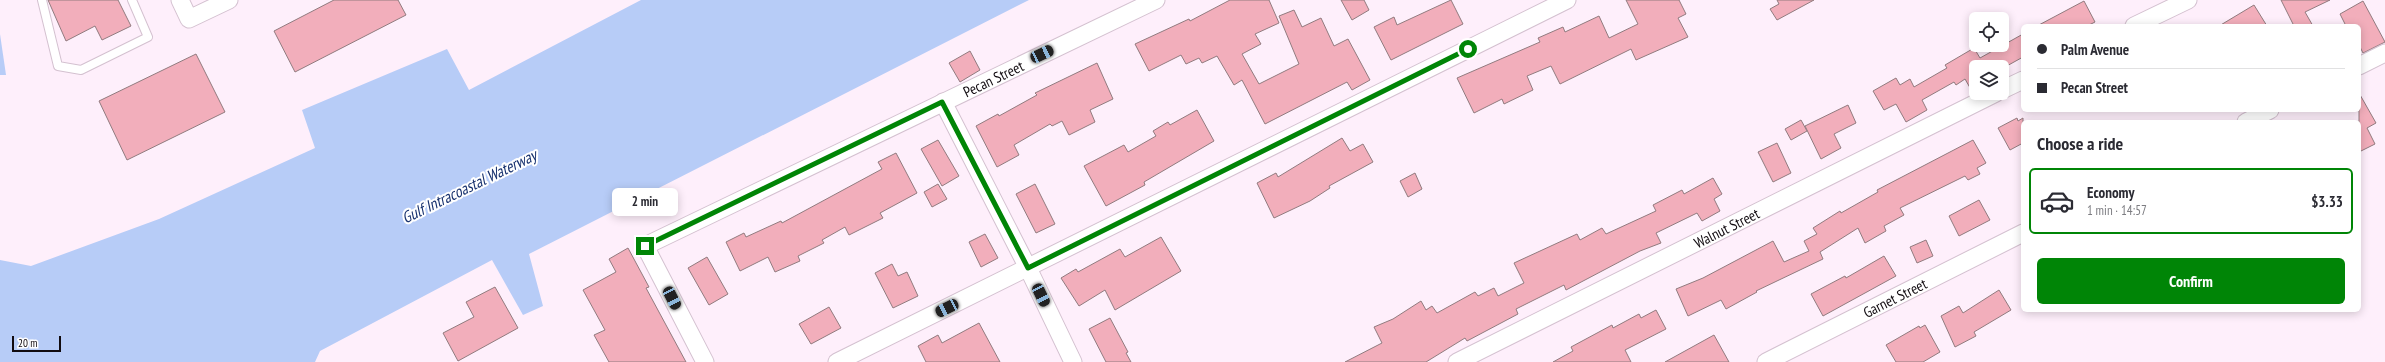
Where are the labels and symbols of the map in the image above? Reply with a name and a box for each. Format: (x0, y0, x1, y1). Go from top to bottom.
route start (1459, 40, 1477, 58)
car (1029, 43, 1055, 65)
street label: Pecan Street (960, 56, 1026, 101)
water label: Gulf Intracoastal Waterway (398, 144, 541, 227)
callout: 2 min (612, 188, 678, 216)
street label: Walnut Street (1690, 203, 1762, 252)
route end (636, 237, 654, 255)
street label: Garnet Street (1860, 273, 1930, 321)
car (1030, 282, 1052, 308)
car (661, 285, 683, 311)
car (934, 297, 960, 319)
scale bar (12, 334, 61, 353)

